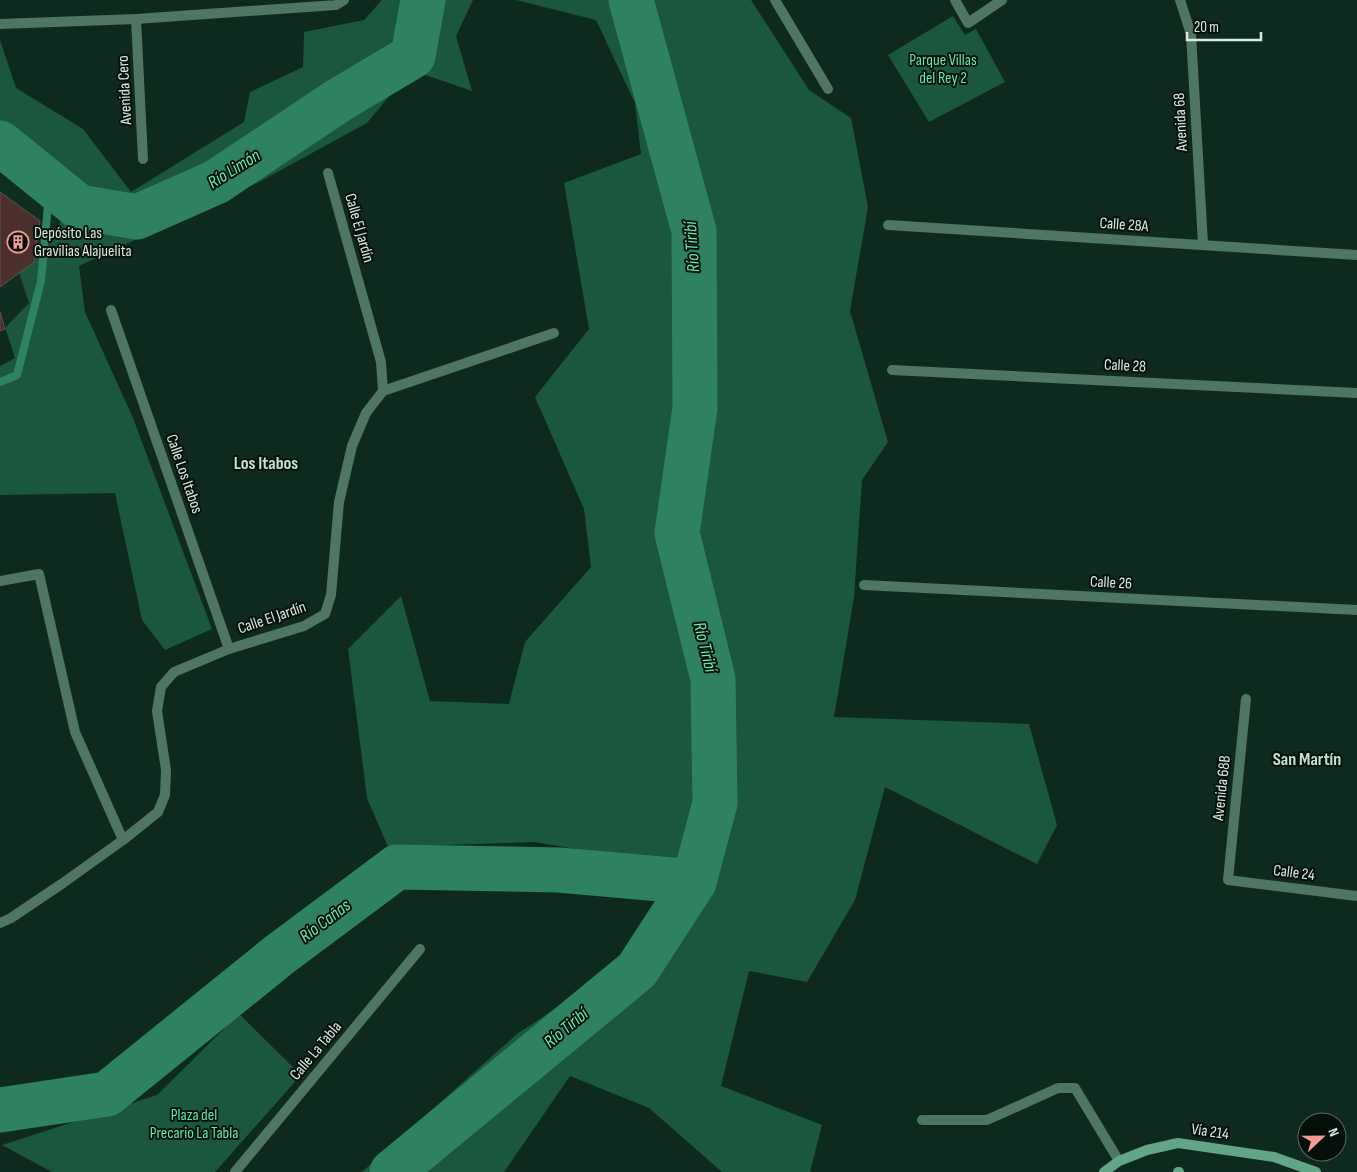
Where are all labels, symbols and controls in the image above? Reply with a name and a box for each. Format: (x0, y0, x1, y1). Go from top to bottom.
scale bar (1187, 10, 1261, 42)
text: 20 m (1194, 18, 1219, 37)
park label: Parque Villas del Rey 2 (909, 51, 977, 88)
street label: Avenida Cero (114, 55, 136, 126)
street label: Avenida 68 (1170, 92, 1192, 153)
water label: Río Limón (204, 145, 264, 193)
street label: Calle El Jardín (340, 191, 378, 265)
street label: Calle 28A (1099, 214, 1149, 236)
water label: Río Tiribí (680, 219, 704, 273)
place label: Depósito Las Gravilias Alajuelita (34, 224, 132, 261)
building icon: Depósito Las Gravilias Alajuelita (6, 230, 30, 254)
street label: Calle 28 (1103, 355, 1147, 377)
street label: Calle Los Itabos (162, 432, 206, 516)
district label: Los Itabos (234, 453, 298, 474)
street label: Calle 26 (1089, 572, 1133, 594)
street label: Calle El Jardín (235, 597, 309, 639)
water label: Río Tiribí (689, 620, 722, 676)
district label: San Martín (1273, 749, 1341, 770)
street label: Avenida 68B (1209, 754, 1235, 823)
street label: Calle 24 (1272, 861, 1316, 885)
water label: Río Cañas (295, 895, 355, 947)
water label: Río Tiribí (540, 1002, 594, 1052)
street label: Calle La Tabla (286, 1018, 346, 1084)
park label: Plaza del Precario La Tabla (150, 1106, 238, 1143)
north arrow (1297, 1112, 1347, 1162)
street label: Vía 214 (1190, 1120, 1230, 1144)
text: N (1324, 1126, 1343, 1139)

